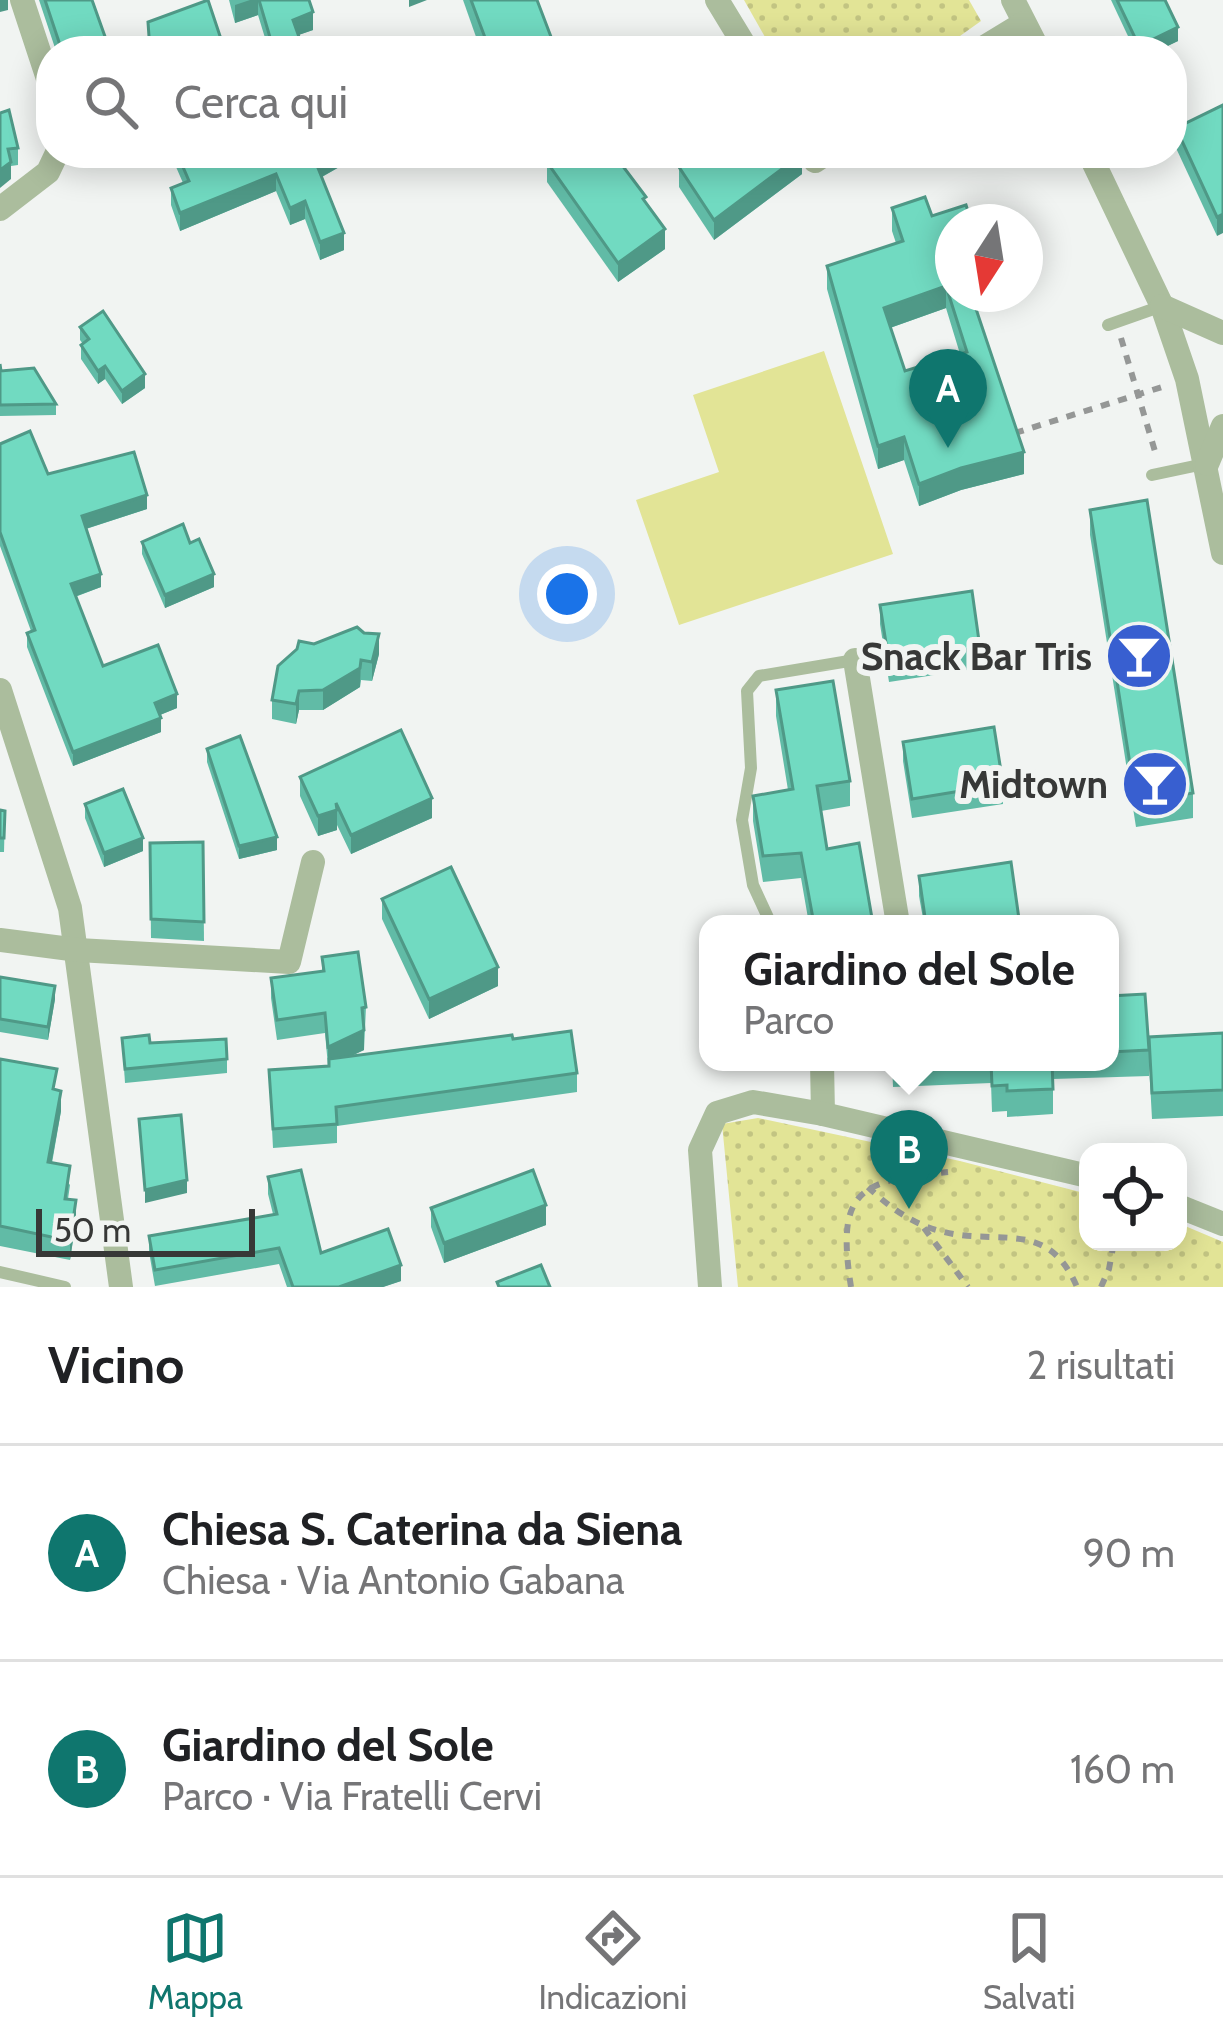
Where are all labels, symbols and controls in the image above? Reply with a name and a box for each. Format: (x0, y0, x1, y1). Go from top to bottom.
search box (36, 36, 1187, 168)
icon: search (78, 69, 144, 135)
text: Cerca qui (174, 75, 348, 129)
north arrow (935, 204, 1043, 312)
pin: A (909, 349, 987, 448)
your location (537, 564, 597, 624)
bar icon: Snack Bar Tris (1104, 621, 1174, 691)
place label: Snack Bar Tris (861, 632, 1092, 680)
bar icon: Midtown (1120, 749, 1190, 819)
place label: Midtown (959, 760, 1108, 808)
popup (699, 915, 1119, 1071)
text: Giardino del Sole (743, 942, 1075, 996)
text: Parco (743, 996, 834, 1044)
pin: B (870, 1110, 948, 1209)
map controls (1079, 1143, 1187, 1251)
button: locate (1079, 1143, 1187, 1251)
scale bar (36, 1203, 255, 1256)
text: 50 m (54, 1210, 131, 1250)
text: Vicino (48, 1334, 184, 1396)
text: 2 risultati (1027, 1341, 1175, 1389)
text: Chiesa S. Caterina da Siena (162, 1502, 682, 1556)
text: A (75, 1529, 99, 1577)
text: 90 m (1083, 1529, 1175, 1577)
text: Chiesa · Via Antonio Gabana (162, 1556, 624, 1604)
text: Giardino del Sole (162, 1718, 494, 1772)
text: B (75, 1745, 99, 1793)
text: 160 m (1070, 1745, 1175, 1793)
text: Parco · Via Fratelli Cervi (162, 1772, 542, 1820)
tab: Mappa (148, 1905, 243, 2017)
tab: Indicazioni (538, 1905, 687, 2017)
tab: Salvati (983, 1905, 1075, 2017)

